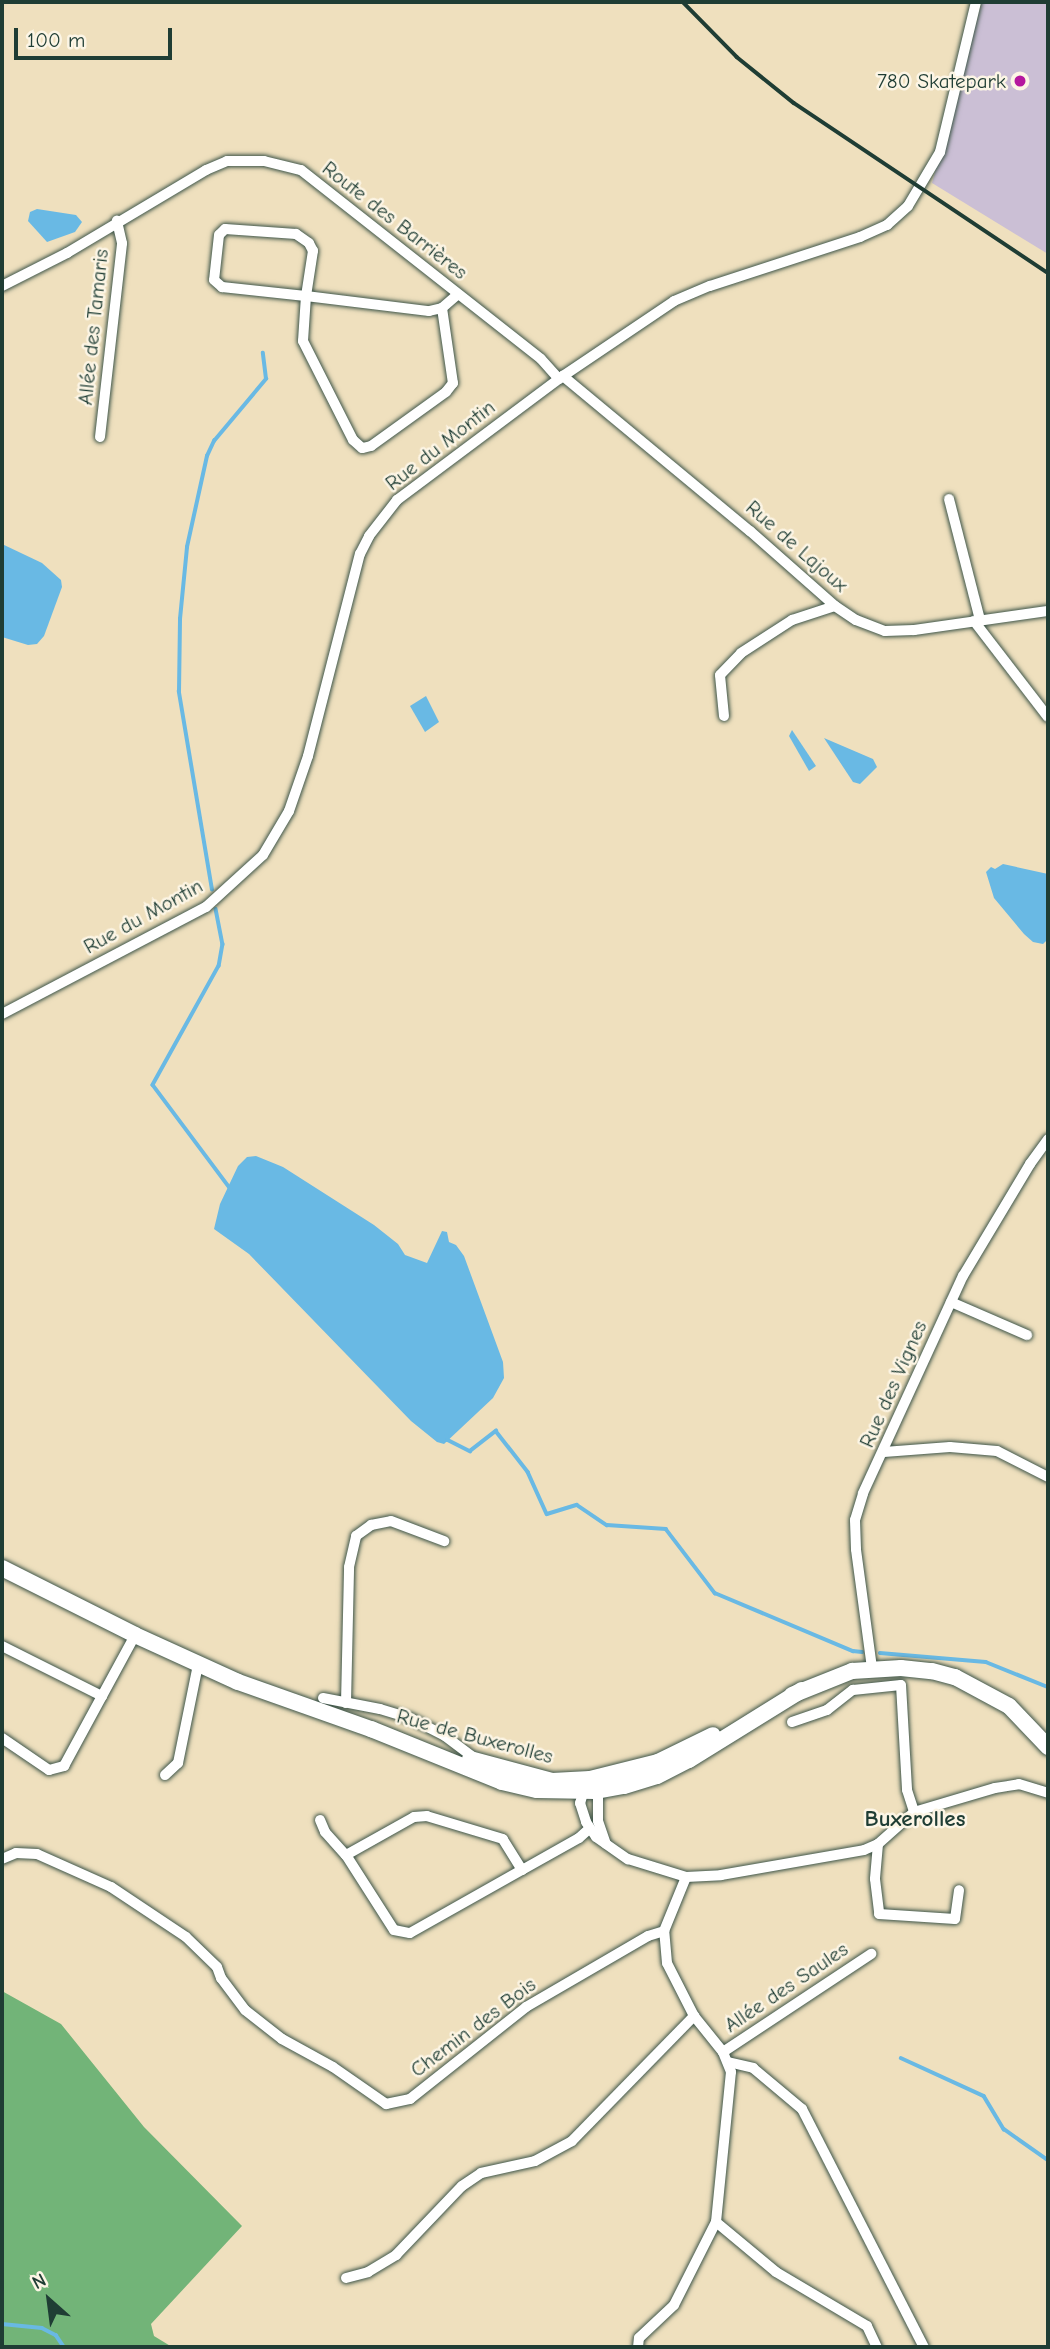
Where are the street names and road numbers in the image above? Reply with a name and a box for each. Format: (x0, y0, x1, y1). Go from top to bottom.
street label: Route des Barrières (317, 155, 473, 285)
street label: Allée des Tamaris (72, 248, 114, 406)
street label: Rue du Montin (380, 394, 500, 496)
street label: Rue de Lajoux (741, 495, 853, 597)
street label: Rue du Montin (79, 873, 207, 959)
street label: Rue des Vignes (854, 1317, 932, 1451)
street label: Rue de Buxerolles (394, 1703, 556, 1769)
street label: Allée des Saules (719, 1936, 853, 2038)
street label: Chemin des Bois (405, 1972, 541, 2082)

